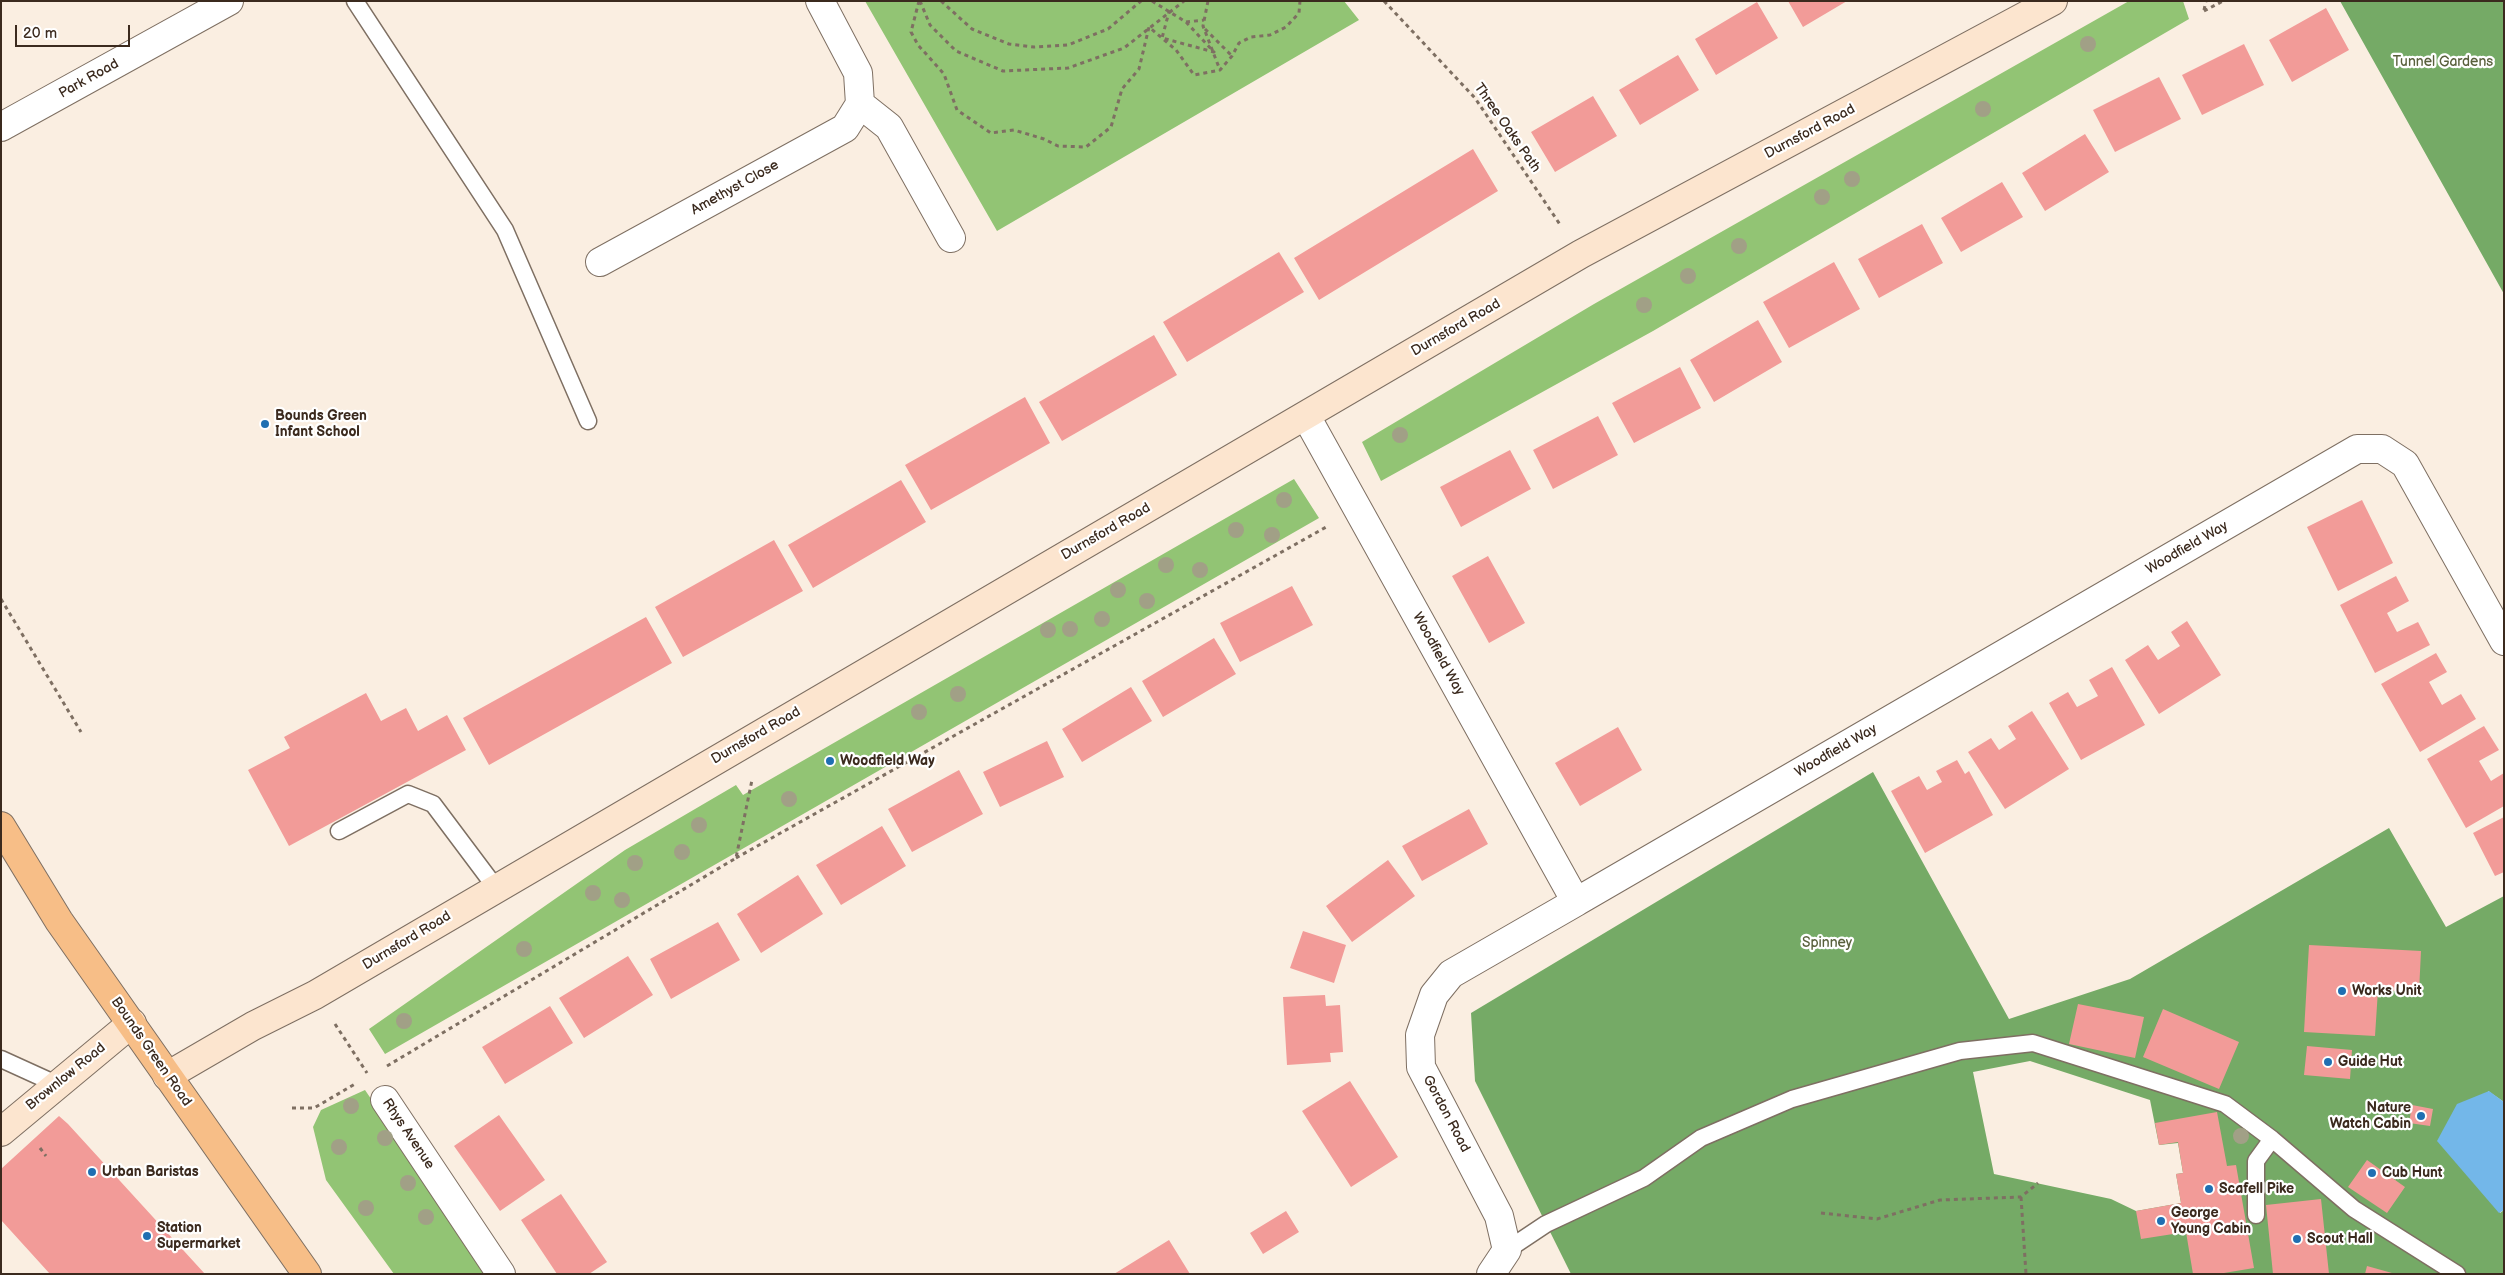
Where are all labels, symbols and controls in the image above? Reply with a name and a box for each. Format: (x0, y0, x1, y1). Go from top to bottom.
scale bar (18, 15, 132, 47)
text: 20 m (23, 24, 57, 43)
park label: Tunnel Gardens (2393, 54, 2493, 70)
street label: Park Road (56, 56, 122, 102)
street label: Three Oaks Path (1470, 80, 1544, 176)
street label: Durnsford Road (1762, 101, 1858, 163)
street label: Amethyst Close (688, 157, 782, 219)
street label: Durnsford Road (1408, 296, 1504, 360)
place label: Bounds Green Infant School (275, 408, 367, 441)
marker: Bounds Green Infant School (259, 418, 271, 430)
street label: Durnsford Road (1058, 500, 1154, 564)
street label: Woodfield Way (2143, 518, 2231, 578)
street label: Woodfield Way (1408, 610, 1468, 698)
street label: Durnsford Road (708, 704, 804, 768)
street label: Woodfield Way (1792, 721, 1880, 781)
place label: Woodfield Way (840, 753, 935, 769)
marker: Woodfield Way (824, 755, 836, 767)
street label: Durnsford Road (360, 908, 454, 974)
park label: Spinney (1802, 935, 1852, 951)
place label: Works Unit (2352, 983, 2422, 999)
marker: Works Unit (2336, 985, 2348, 997)
street label: Bounds Green Road (107, 994, 195, 1110)
street label: Brownlow Road (23, 1040, 109, 1114)
place label: Guide Hut (2338, 1054, 2402, 1070)
marker: Guide Hut (2322, 1056, 2334, 1068)
street label: Gordon Road (1419, 1073, 1473, 1155)
street label: Rhys Avenue (378, 1095, 438, 1173)
place label: Nature Watch Cabin (2330, 1100, 2411, 1132)
marker: Nature Watch Cabin (2415, 1110, 2427, 1122)
place label: Urban Baristas (102, 1164, 199, 1180)
place label: Cub Hunt (2382, 1165, 2443, 1181)
marker: Urban Baristas (86, 1166, 98, 1178)
marker: Cub Hunt (2366, 1167, 2378, 1179)
place label: Scafell Pike (2219, 1181, 2294, 1197)
marker: Scafell Pike (2203, 1183, 2215, 1195)
place label: George Young Cabin (2171, 1205, 2251, 1238)
marker: George Young Cabin (2155, 1215, 2167, 1227)
place label: Station Supermarket (157, 1220, 240, 1252)
marker: Station Supermarket (141, 1230, 153, 1242)
place label: Scout Hall (2307, 1231, 2373, 1247)
marker: Scout Hall (2291, 1233, 2303, 1245)

